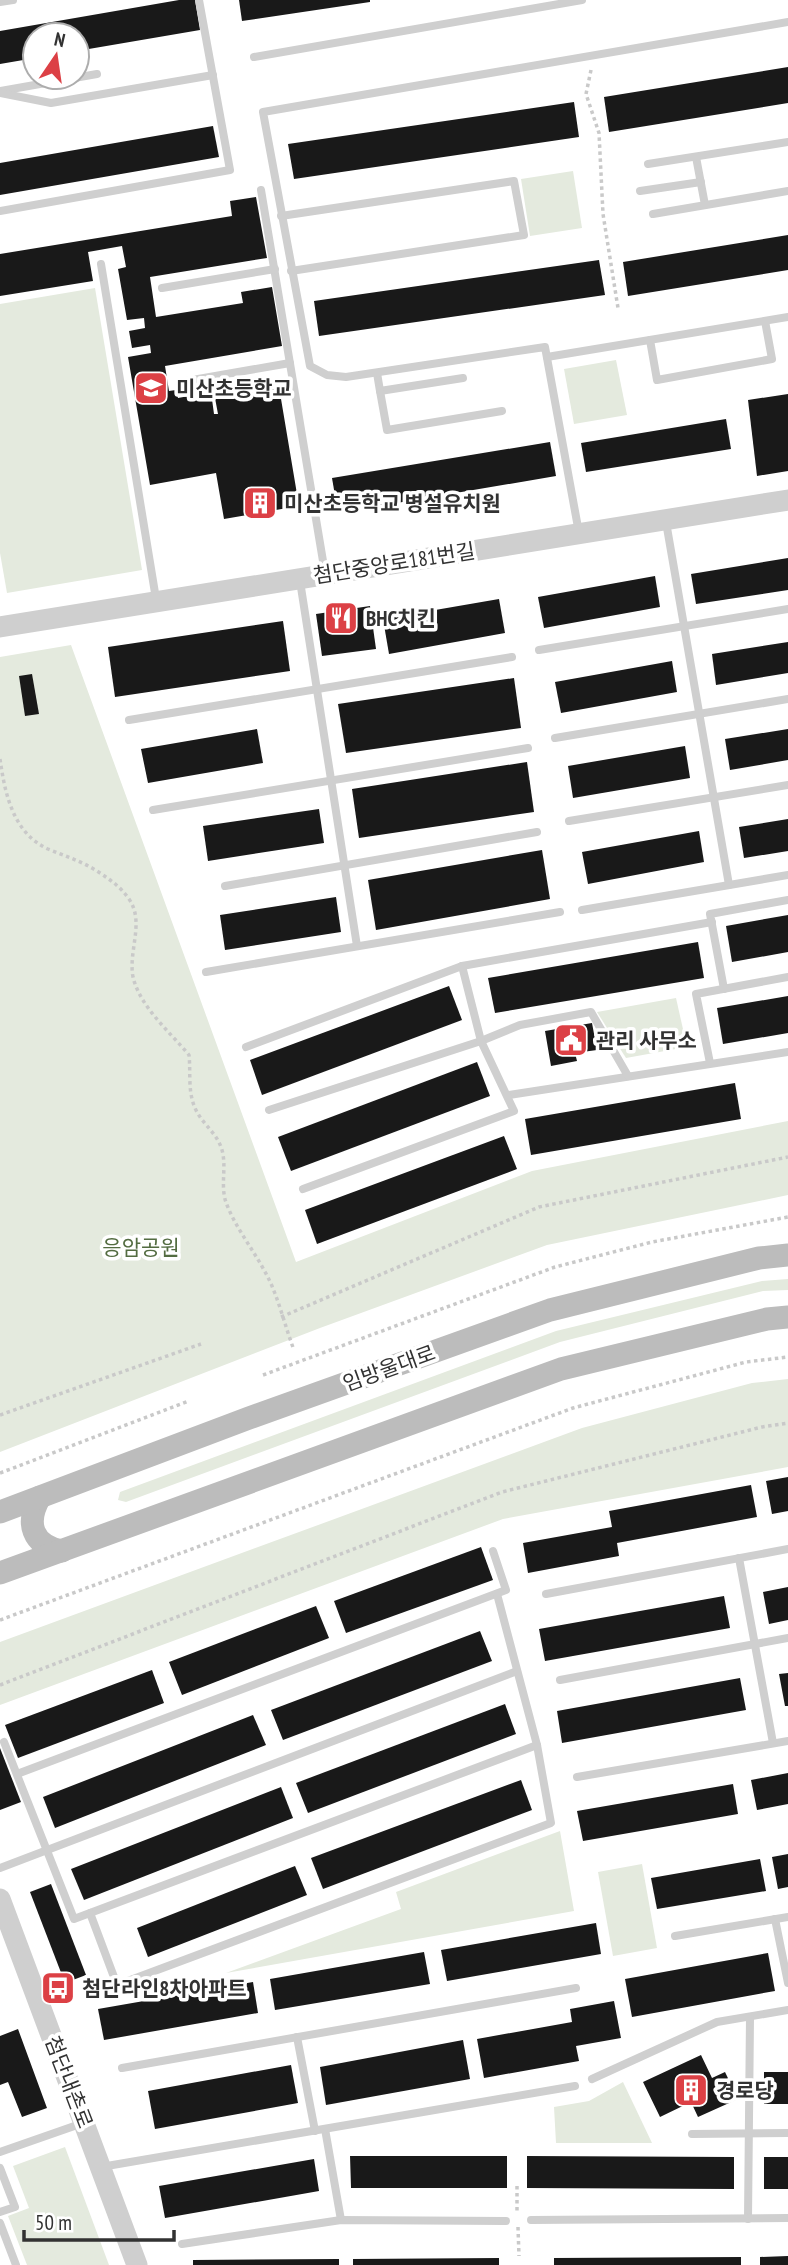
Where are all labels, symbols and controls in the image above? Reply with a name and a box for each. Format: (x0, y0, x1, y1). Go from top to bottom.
north arrow (21, 21, 91, 91)
text: N (52, 27, 68, 52)
school or university icon: 미산초등학교 (132, 369, 170, 407)
place label: 미산초등학교 (176, 375, 292, 402)
building icon: 미산초등학교 병설유치원 (241, 484, 279, 522)
place label: 미산초등학교 병설유치원 (284, 490, 501, 517)
street label: 첨단중앙로181번길 (311, 537, 477, 589)
restaurant icon: BHC치킨 (322, 599, 360, 637)
place label: BHC치킨 (366, 605, 436, 632)
public building icon: 관리 사무소 (552, 1021, 590, 1059)
place label: 관리 사무소 (596, 1027, 697, 1054)
park label: 응암공원 (102, 1234, 180, 1261)
street label: 임방울대로 (339, 1339, 439, 1397)
bus stop icon: 첨단라인8차아파트 (39, 1969, 77, 2007)
place label: 첨단라인8차아파트 (82, 1975, 247, 2002)
street label: 첨단내촌로 (39, 2032, 99, 2132)
building icon: 경로당 (672, 2071, 710, 2109)
place label: 경로당 (716, 2077, 774, 2104)
scale bar (24, 2198, 175, 2242)
text: 50 m (35, 2209, 72, 2236)

